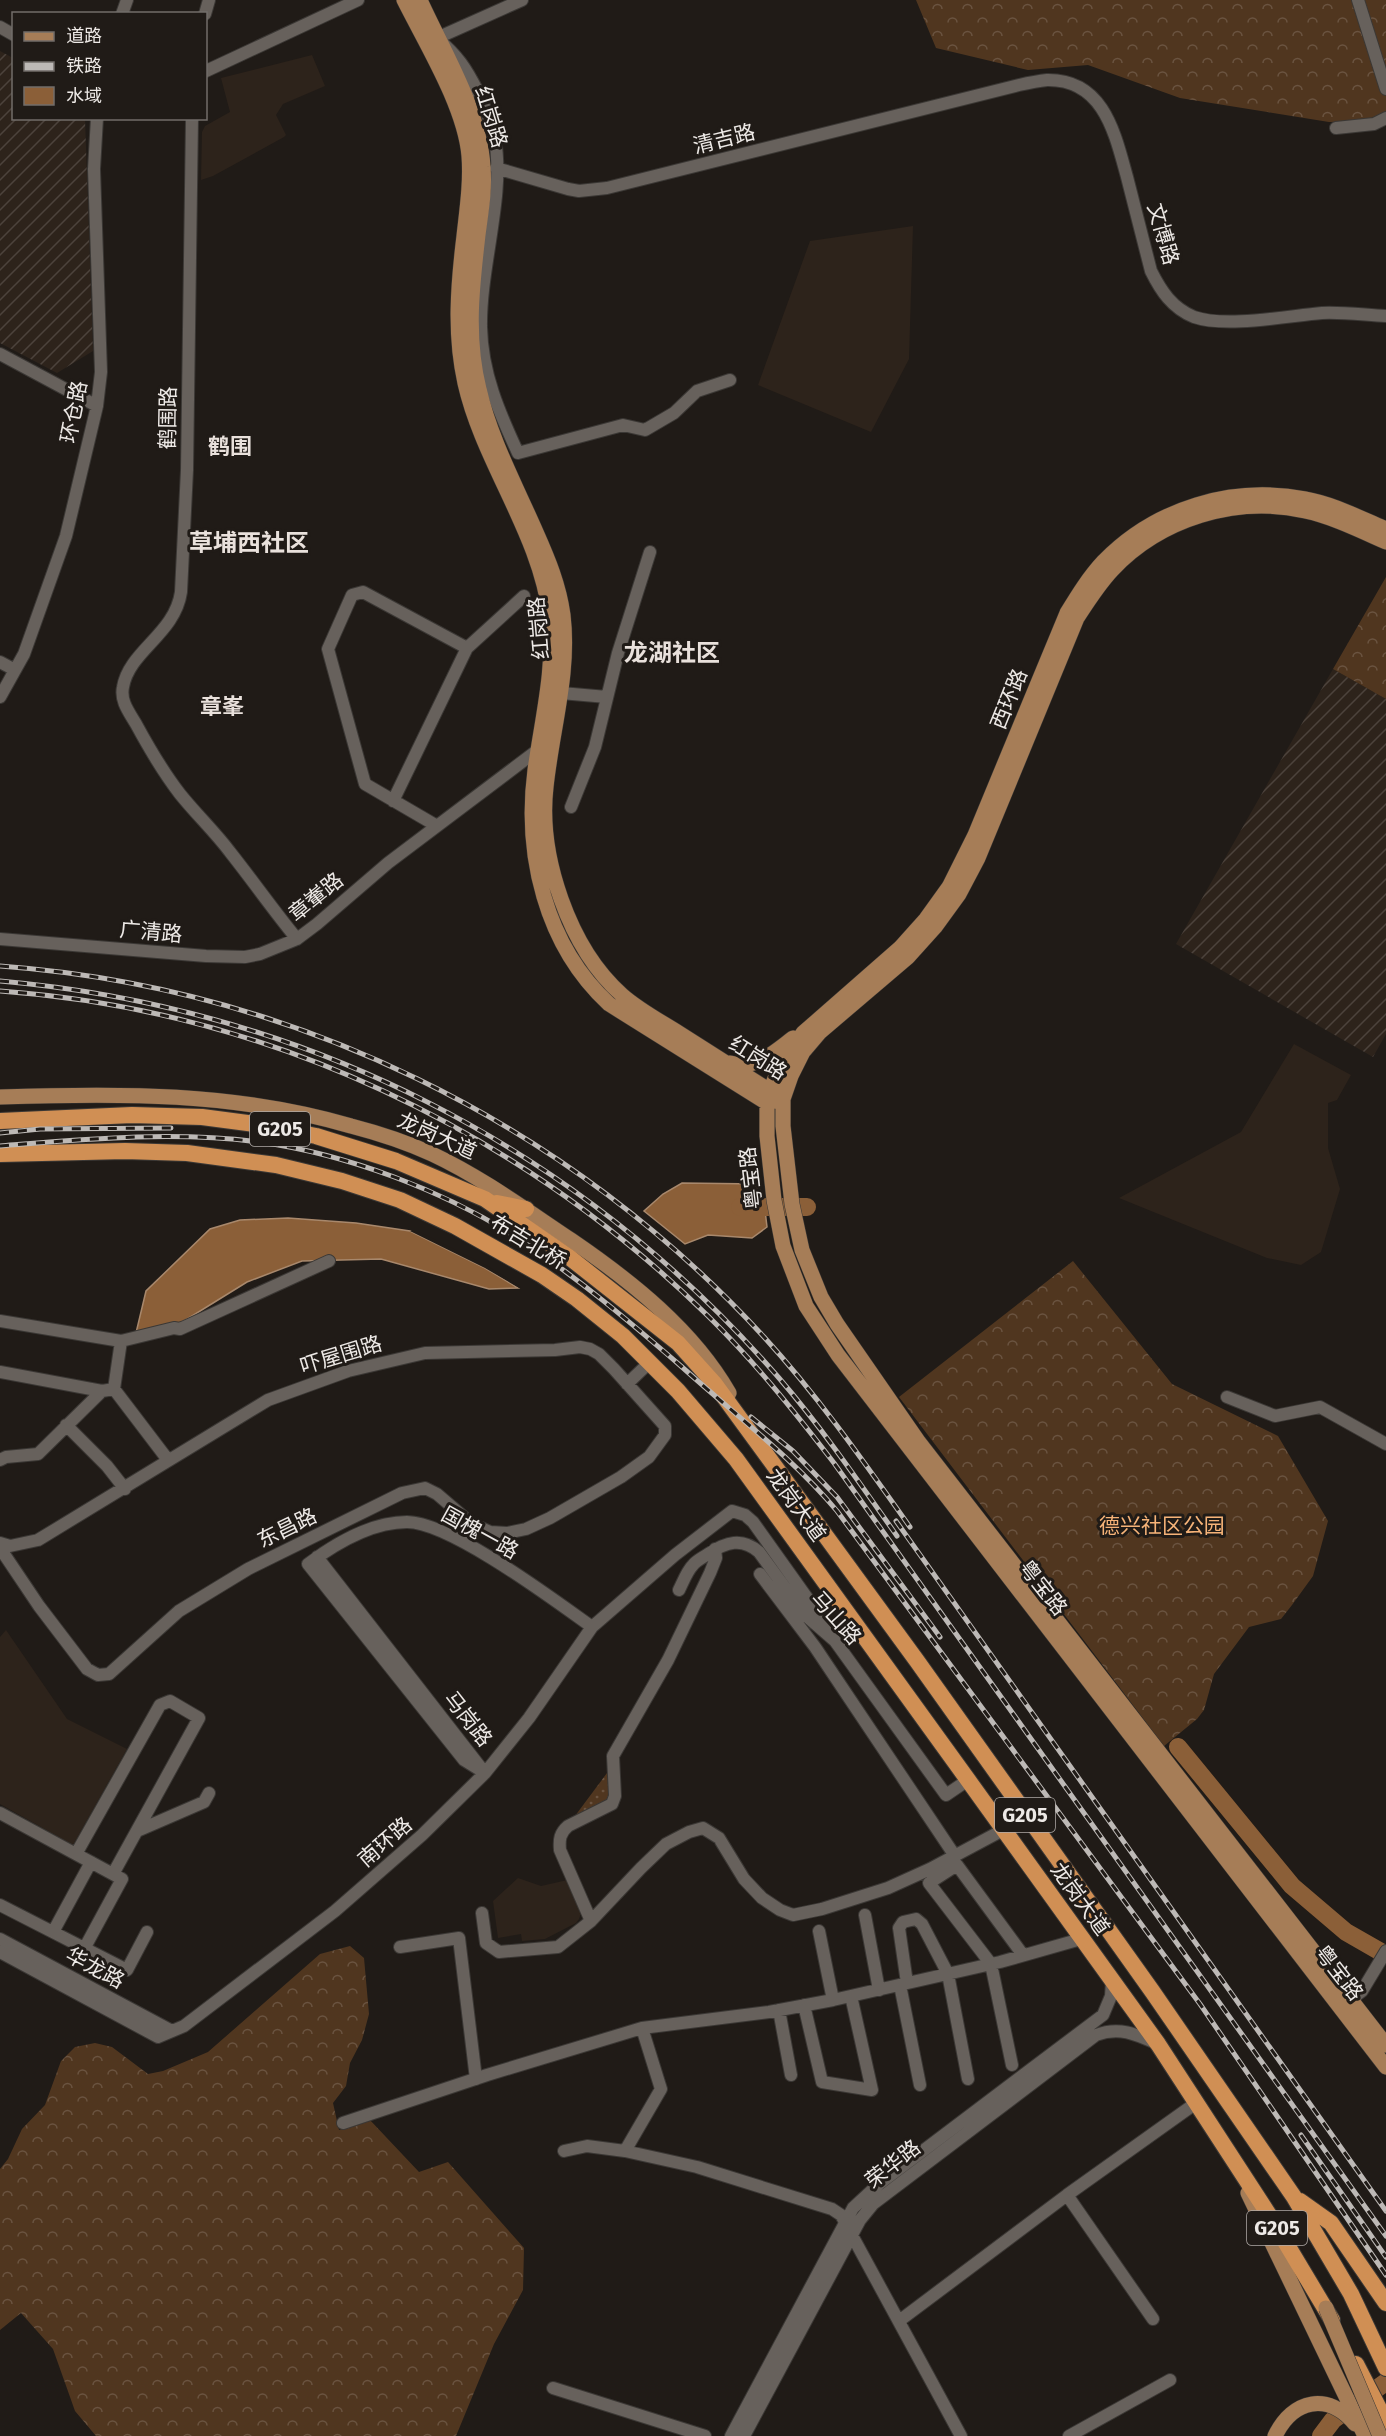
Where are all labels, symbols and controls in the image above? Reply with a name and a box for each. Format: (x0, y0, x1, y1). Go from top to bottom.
legend (12, 12, 207, 120)
text: 道路 (66, 25, 102, 47)
text: 铁路 (66, 55, 102, 77)
street label: 红岗路 (469, 83, 513, 151)
text: 水域 (66, 85, 102, 107)
street label: 清吉路 (690, 119, 758, 159)
street label: 文博路 (1142, 200, 1184, 268)
street label: 环仓路 (55, 379, 93, 445)
street label: 鹤围路 (154, 386, 182, 450)
district label: 鹤围 (208, 433, 252, 460)
district label: 草埔西社区 (189, 529, 309, 557)
street label: 红岗路 (523, 595, 555, 661)
district label: 龙湖社区 (624, 639, 720, 667)
street label: 西环路 (985, 665, 1033, 733)
district label: 章峯 (200, 693, 244, 720)
street label: 章輋路 (283, 867, 349, 927)
street label: 广清路 (118, 916, 184, 948)
street label: 红岗路 (724, 1030, 792, 1086)
street label: 龙岗大道 (393, 1107, 481, 1165)
road number: G205 (250, 1112, 310, 1146)
street label: 粤宝路 (734, 1145, 768, 1211)
street label: 布吉北桥 (485, 1209, 571, 1275)
street label: 吓屋围路 (297, 1330, 385, 1380)
street label: 龙岗大道 (761, 1463, 831, 1547)
street label: 国槐一路 (437, 1501, 523, 1565)
street label: 东昌路 (253, 1503, 321, 1553)
park label: 德兴社区公园 (1099, 1513, 1225, 1539)
street label: 粤宝路 (1013, 1555, 1073, 1621)
street label: 马山路 (805, 1586, 867, 1650)
street label: 马岗路 (438, 1686, 498, 1752)
road number: G205 (995, 1798, 1055, 1832)
street label: 南环路 (353, 1812, 417, 1872)
street label: 龙岗大道 (1045, 1857, 1115, 1941)
street label: 粤宝路 (1309, 1940, 1369, 2006)
street label: 华龙路 (61, 1942, 129, 1994)
street label: 荣华路 (860, 2134, 926, 2194)
road number: G205 (1247, 2211, 1307, 2245)

